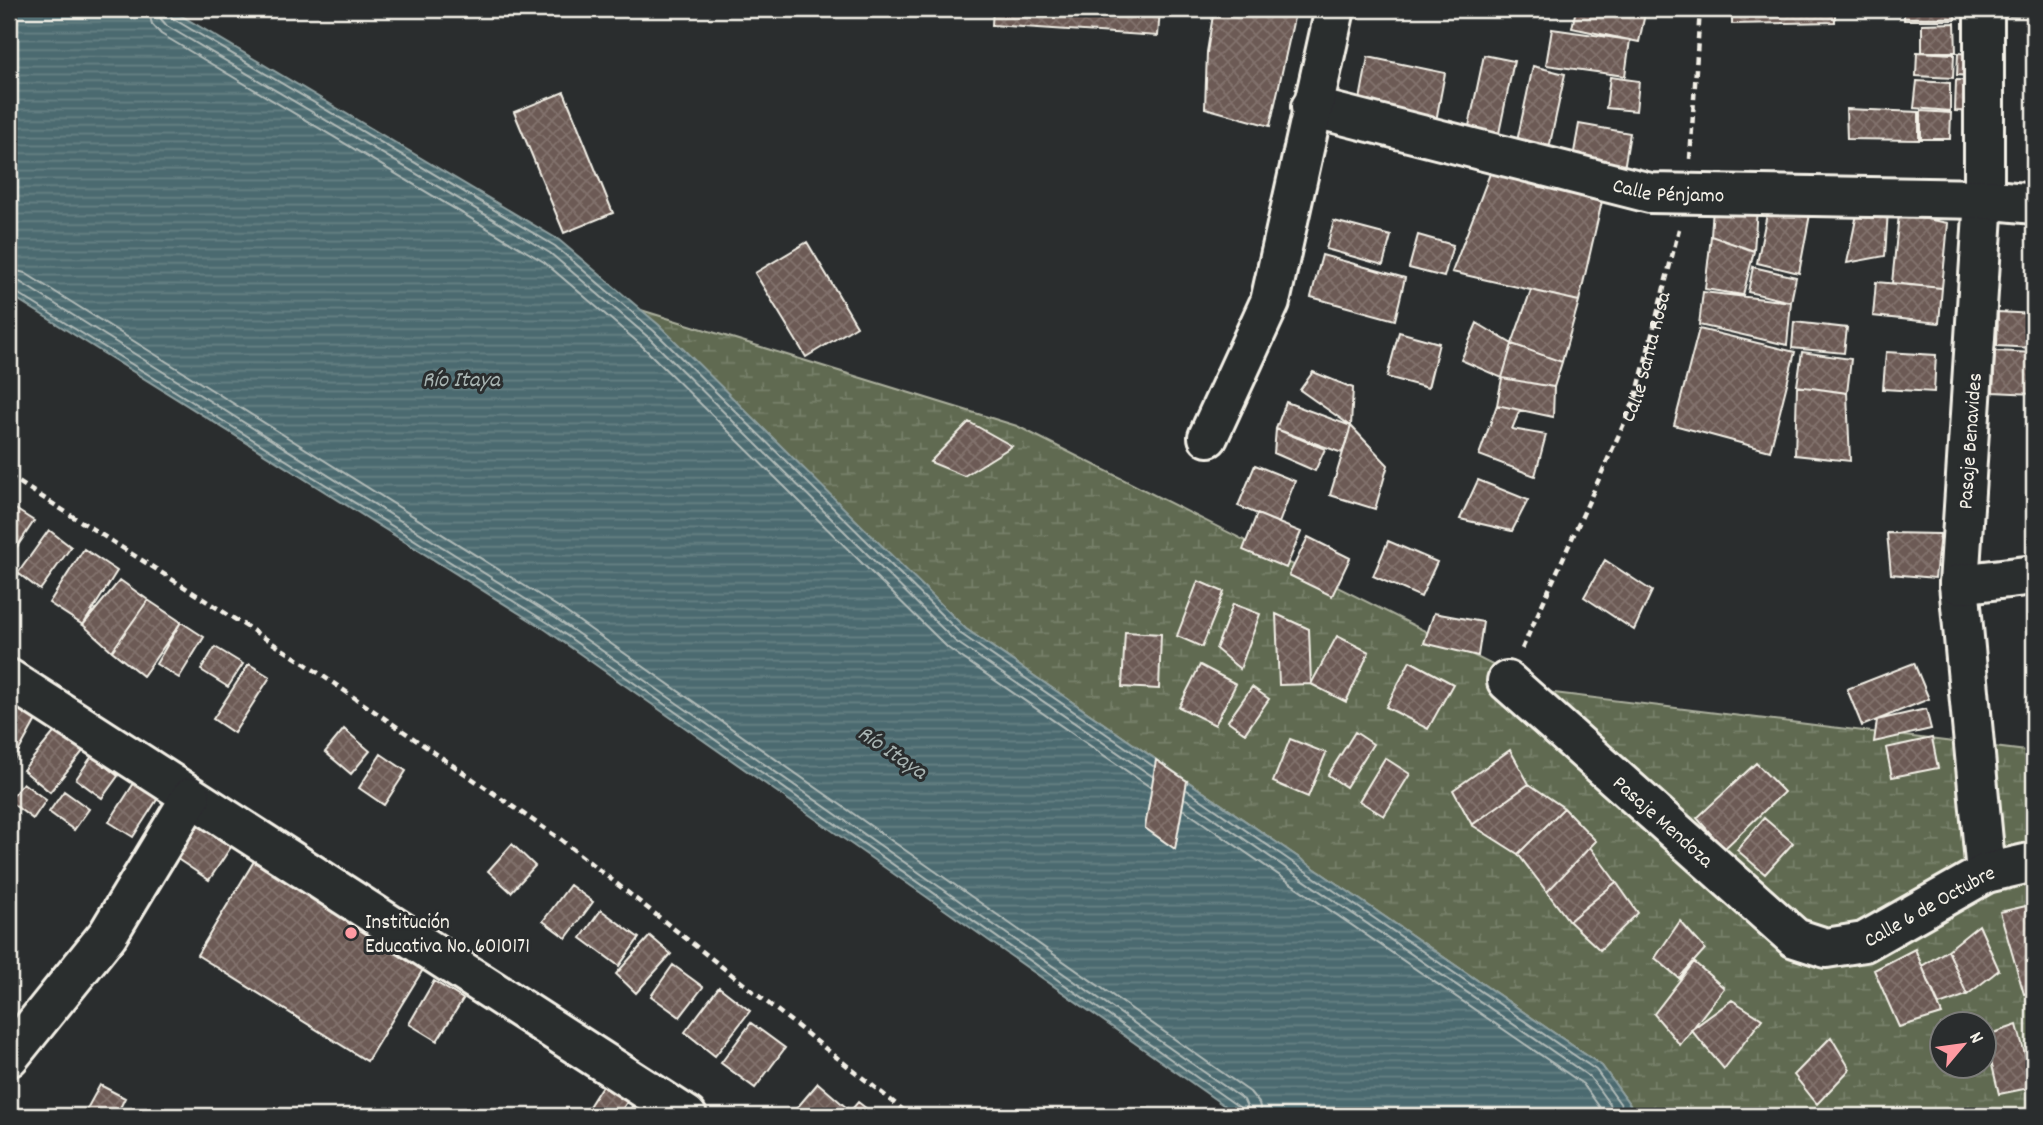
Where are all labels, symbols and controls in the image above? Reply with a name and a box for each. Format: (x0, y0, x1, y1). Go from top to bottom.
street label: Calle Pénjamo (1609, 172, 1724, 212)
street label: Calle Santa Rosa (1615, 288, 1681, 428)
water label: Río Itaya (422, 365, 501, 398)
street label: Pasaje Benavides (1952, 372, 1992, 511)
water label: Río Itaya (850, 719, 933, 790)
street label: Pasaje Mendoza (1605, 770, 1720, 877)
street label: Calle 6 de Octubre (1859, 859, 1998, 957)
place label: Institución Educativa No. 6010171 (365, 909, 530, 963)
marker: Institución Educativa No. 6010171 (343, 925, 359, 941)
north arrow (1927, 1010, 1997, 1080)
text: N (1961, 1028, 1989, 1049)

